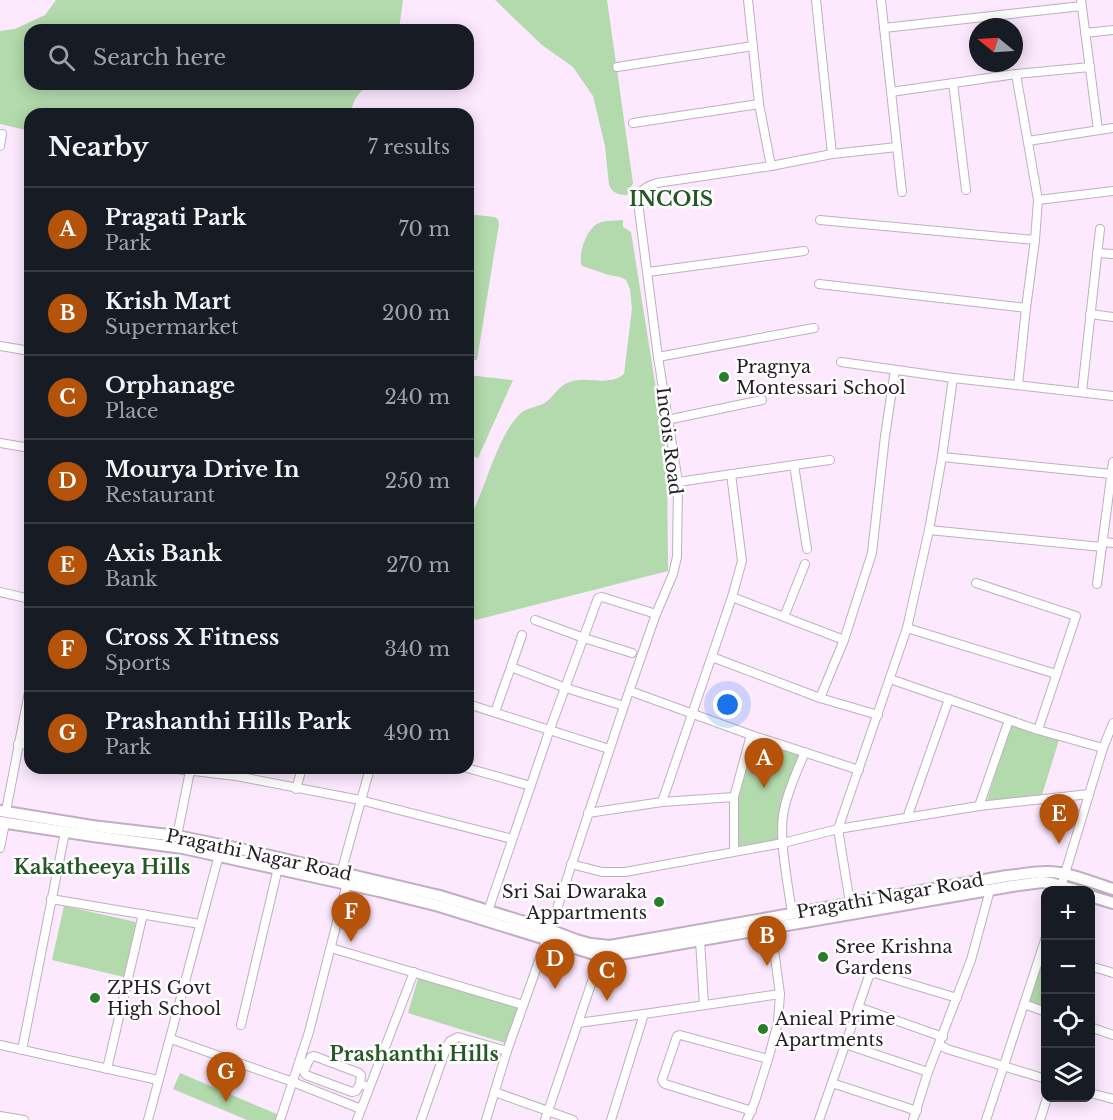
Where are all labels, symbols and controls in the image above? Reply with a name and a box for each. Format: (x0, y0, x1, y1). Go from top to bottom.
north arrow (969, 18, 1023, 72)
search box (24, 24, 474, 90)
icon: search (45, 41, 78, 74)
text: Search here (93, 44, 226, 71)
text: Nearby (48, 131, 149, 163)
text: 7 results (368, 135, 450, 159)
district label: INCOIS (629, 187, 713, 211)
text: Pragati Park (105, 204, 246, 231)
text: A (59, 217, 76, 241)
text: 70 m (398, 217, 450, 241)
text: Park (105, 231, 151, 255)
text: Krish Mart (105, 288, 231, 315)
text: B (60, 301, 75, 325)
text: 200 m (382, 301, 450, 325)
text: Supermarket (105, 315, 239, 339)
place label: Pragnya Montessari School (736, 356, 906, 399)
marker: Pragnya Montessari School (717, 370, 731, 384)
text: Orphanage (105, 372, 235, 399)
text: C (59, 385, 76, 409)
text: 240 m (385, 385, 450, 409)
street label: Incois Road (651, 386, 687, 496)
text: Place (105, 399, 159, 423)
text: Mourya Drive In (105, 456, 300, 483)
text: D (58, 469, 77, 493)
text: 250 m (385, 469, 450, 493)
text: Restaurant (105, 483, 215, 507)
text: Axis Bank (105, 540, 222, 567)
text: E (60, 553, 75, 577)
text: 270 m (386, 553, 450, 577)
text: Bank (105, 567, 158, 591)
text: Cross X Fitness (105, 624, 279, 651)
text: F (61, 637, 74, 661)
text: 340 m (385, 637, 450, 661)
text: Sports (105, 651, 171, 675)
your location (713, 690, 742, 719)
text: Prashanthi Hills Park (105, 708, 351, 735)
text: G (59, 721, 76, 745)
text: 490 m (384, 721, 450, 745)
text: Park (105, 735, 151, 759)
pin: A (744, 738, 783, 788)
pin: E (1040, 794, 1078, 844)
street label: Pragathi Nagar Road (164, 825, 354, 885)
district label: Kakatheeya Hills (14, 855, 190, 879)
street label: Pragathi Nagar Road (795, 869, 985, 923)
place label: Sri Sai Dwaraka Appartments (502, 881, 647, 924)
map controls (1041, 886, 1095, 1102)
button: + (1041, 886, 1095, 940)
pin: F (332, 892, 370, 942)
marker: Sri Sai Dwaraka Appartments (652, 895, 666, 909)
pin: B (748, 916, 786, 966)
place label: Sree Krishna Gardens (835, 936, 952, 979)
pin: D (536, 940, 574, 989)
button: − (1041, 940, 1095, 994)
marker: Sree Krishna Gardens (816, 950, 830, 964)
pin: C (588, 952, 626, 1001)
place label: ZPHS Govt High School (107, 977, 221, 1020)
marker: ZPHS Govt High School (88, 991, 102, 1005)
button: locate (1041, 994, 1095, 1048)
place label: Anieal Prime Apartments (774, 1008, 895, 1051)
marker: Anieal Prime Apartments (756, 1022, 770, 1036)
district label: Prashanthi Hills (329, 1042, 499, 1066)
button: layers (1041, 1048, 1095, 1102)
pin: G (206, 1052, 246, 1102)

